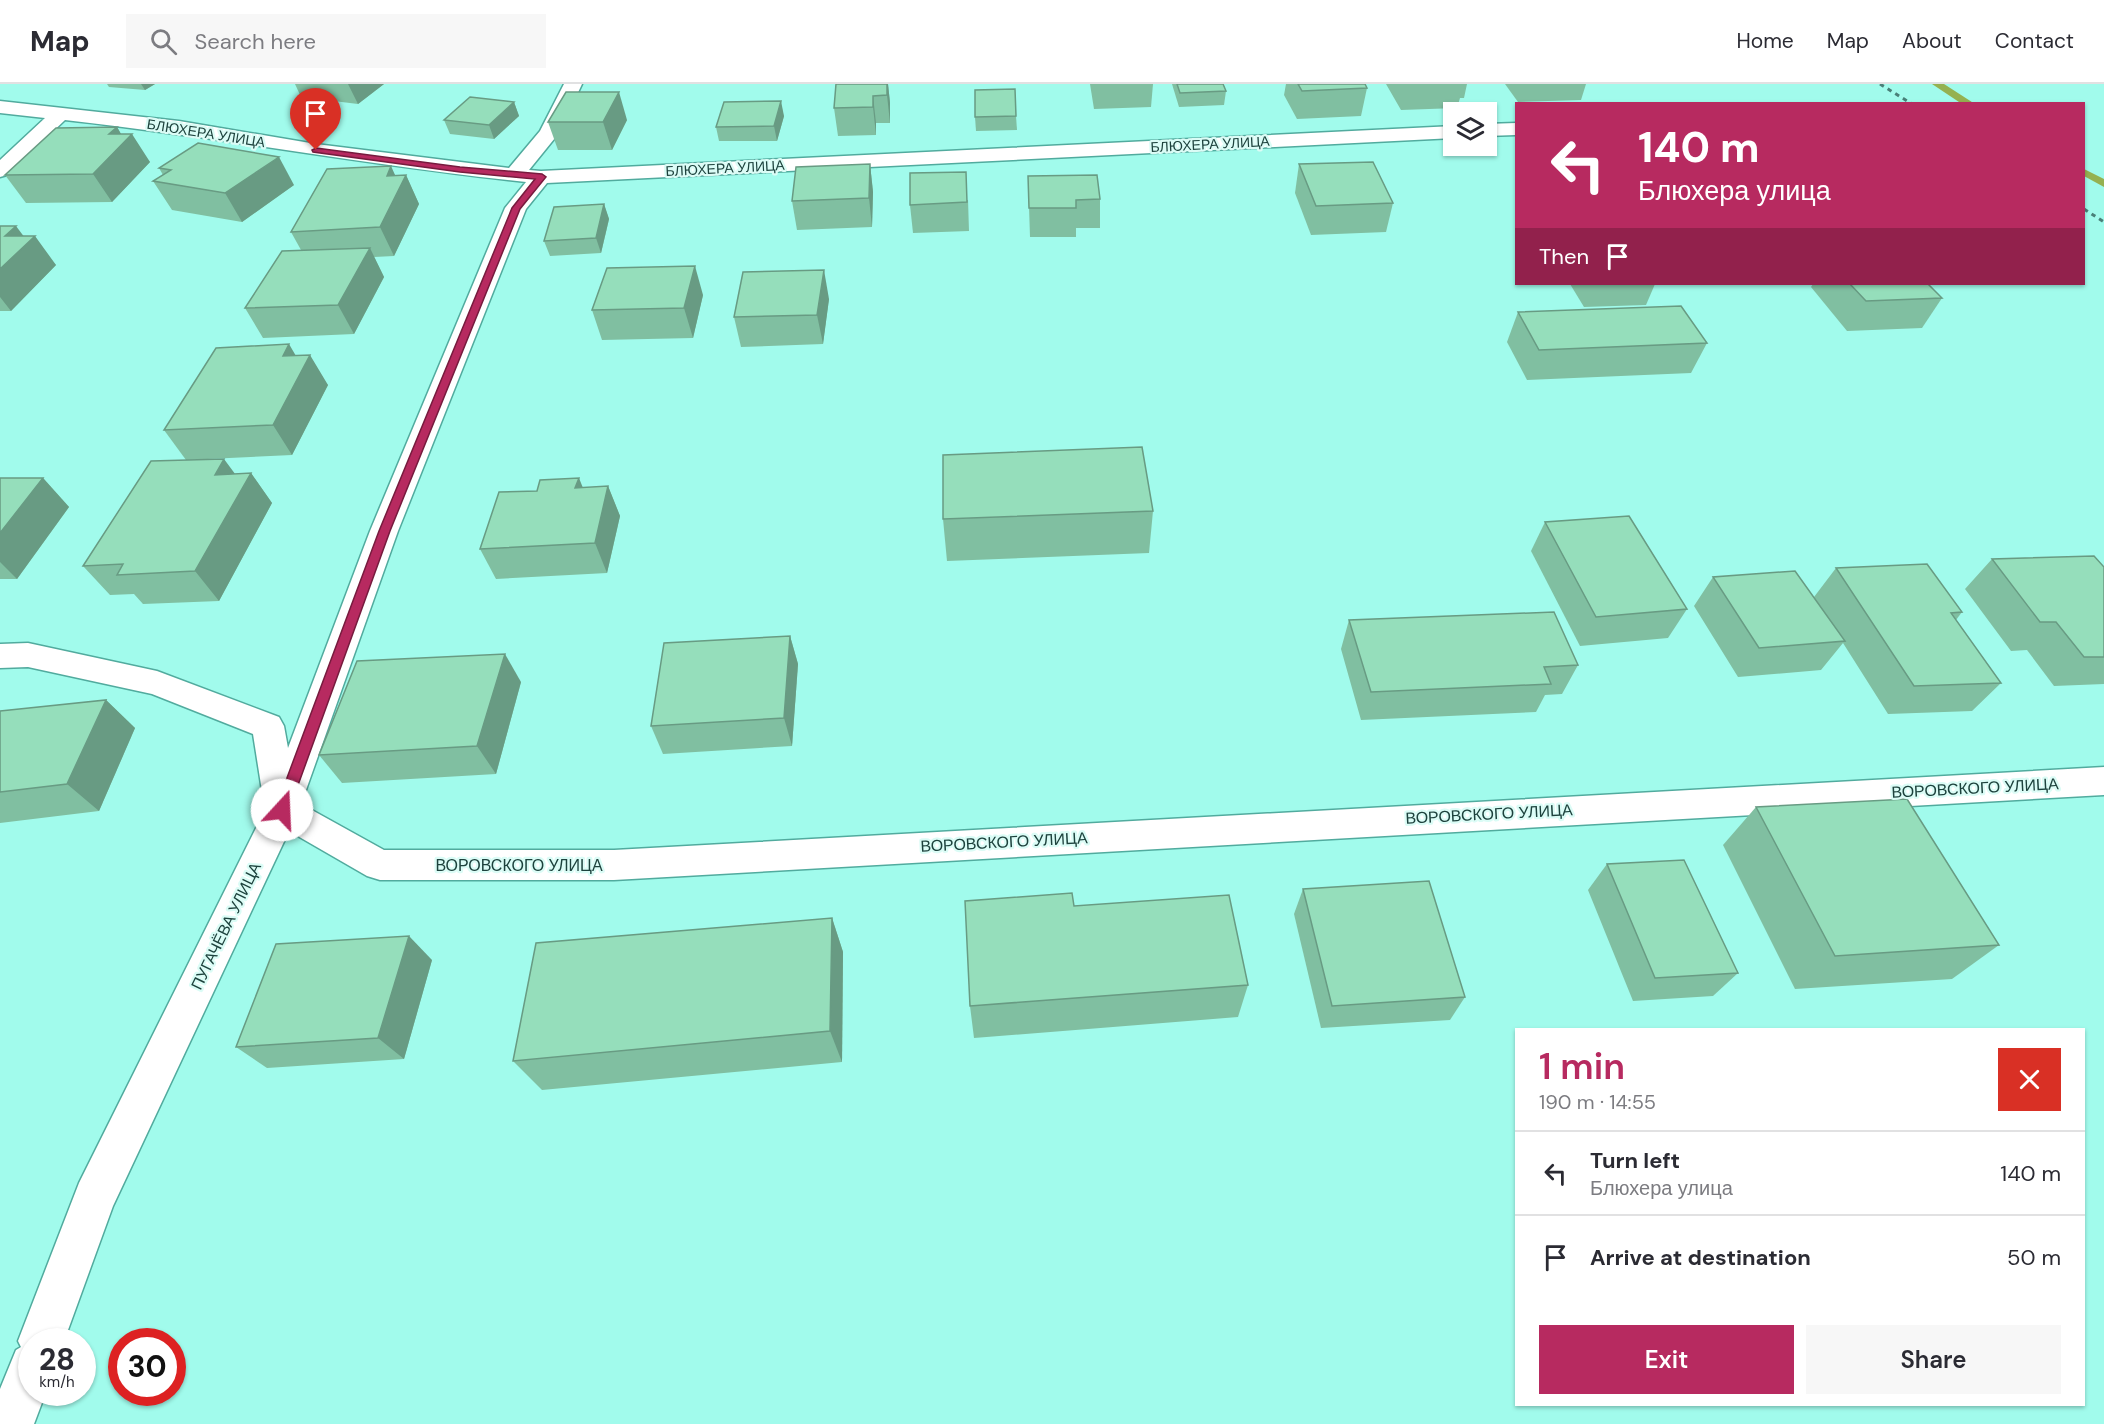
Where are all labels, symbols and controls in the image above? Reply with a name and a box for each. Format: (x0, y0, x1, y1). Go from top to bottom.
search box (126, 14, 546, 68)
text: Map (30, 23, 90, 60)
icon: search (147, 25, 180, 58)
text: Search here (195, 27, 316, 56)
text: Home (1736, 27, 1794, 55)
text: Map (1827, 27, 1869, 55)
text: About (1902, 27, 1962, 55)
text: Contact (1995, 27, 2074, 55)
pin (290, 88, 341, 150)
icon: arrive (299, 97, 332, 130)
map controls (1443, 102, 1497, 156)
button: layers (1443, 102, 1497, 156)
street label: БЛЮХЕРА УЛИЦА (146, 115, 267, 151)
text: 140 m (1638, 120, 1760, 175)
icon: left (1539, 126, 1617, 204)
street label: БЛЮХЕРА УЛИЦА (1150, 132, 1271, 156)
street label: БЛЮХЕРА УЛИЦА (665, 156, 786, 180)
text: Блюхера улица (1638, 173, 1831, 208)
icon: arrive (1601, 240, 1634, 273)
text: Then (1539, 242, 1589, 271)
street label: ВОРОВСКОГО УЛИЦА (1891, 773, 2059, 803)
position arrow (250, 778, 314, 842)
street label: ВОРОВСКОГО УЛИЦА (1405, 799, 1573, 829)
street label: ВОРОВСКОГО УЛИЦА (920, 827, 1088, 857)
street label: ВОРОВСКОГО УЛИЦА (435, 855, 603, 876)
street label: ПУГАЧЁВА УЛИЦА (186, 859, 266, 993)
text: 1 min (1539, 1043, 1625, 1090)
button: close (1998, 1048, 2061, 1111)
text: 190 m · 14:55 (1539, 1089, 1656, 1115)
text: Turn left (1590, 1146, 1680, 1175)
icon: left (1539, 1157, 1572, 1190)
text: 140 m (2000, 1159, 2061, 1188)
text: Блюхера улица (1590, 1175, 1733, 1201)
icon: arrive (1539, 1241, 1572, 1274)
text: Arrive at destination (1590, 1243, 1811, 1272)
text: 50 m (2007, 1243, 2061, 1272)
button: Exit (1539, 1325, 1794, 1394)
button: Share (1806, 1325, 2061, 1394)
speed limit sign: 30 (108, 1328, 186, 1406)
text: 28 (39, 1340, 75, 1379)
text: km/h (39, 1372, 75, 1392)

